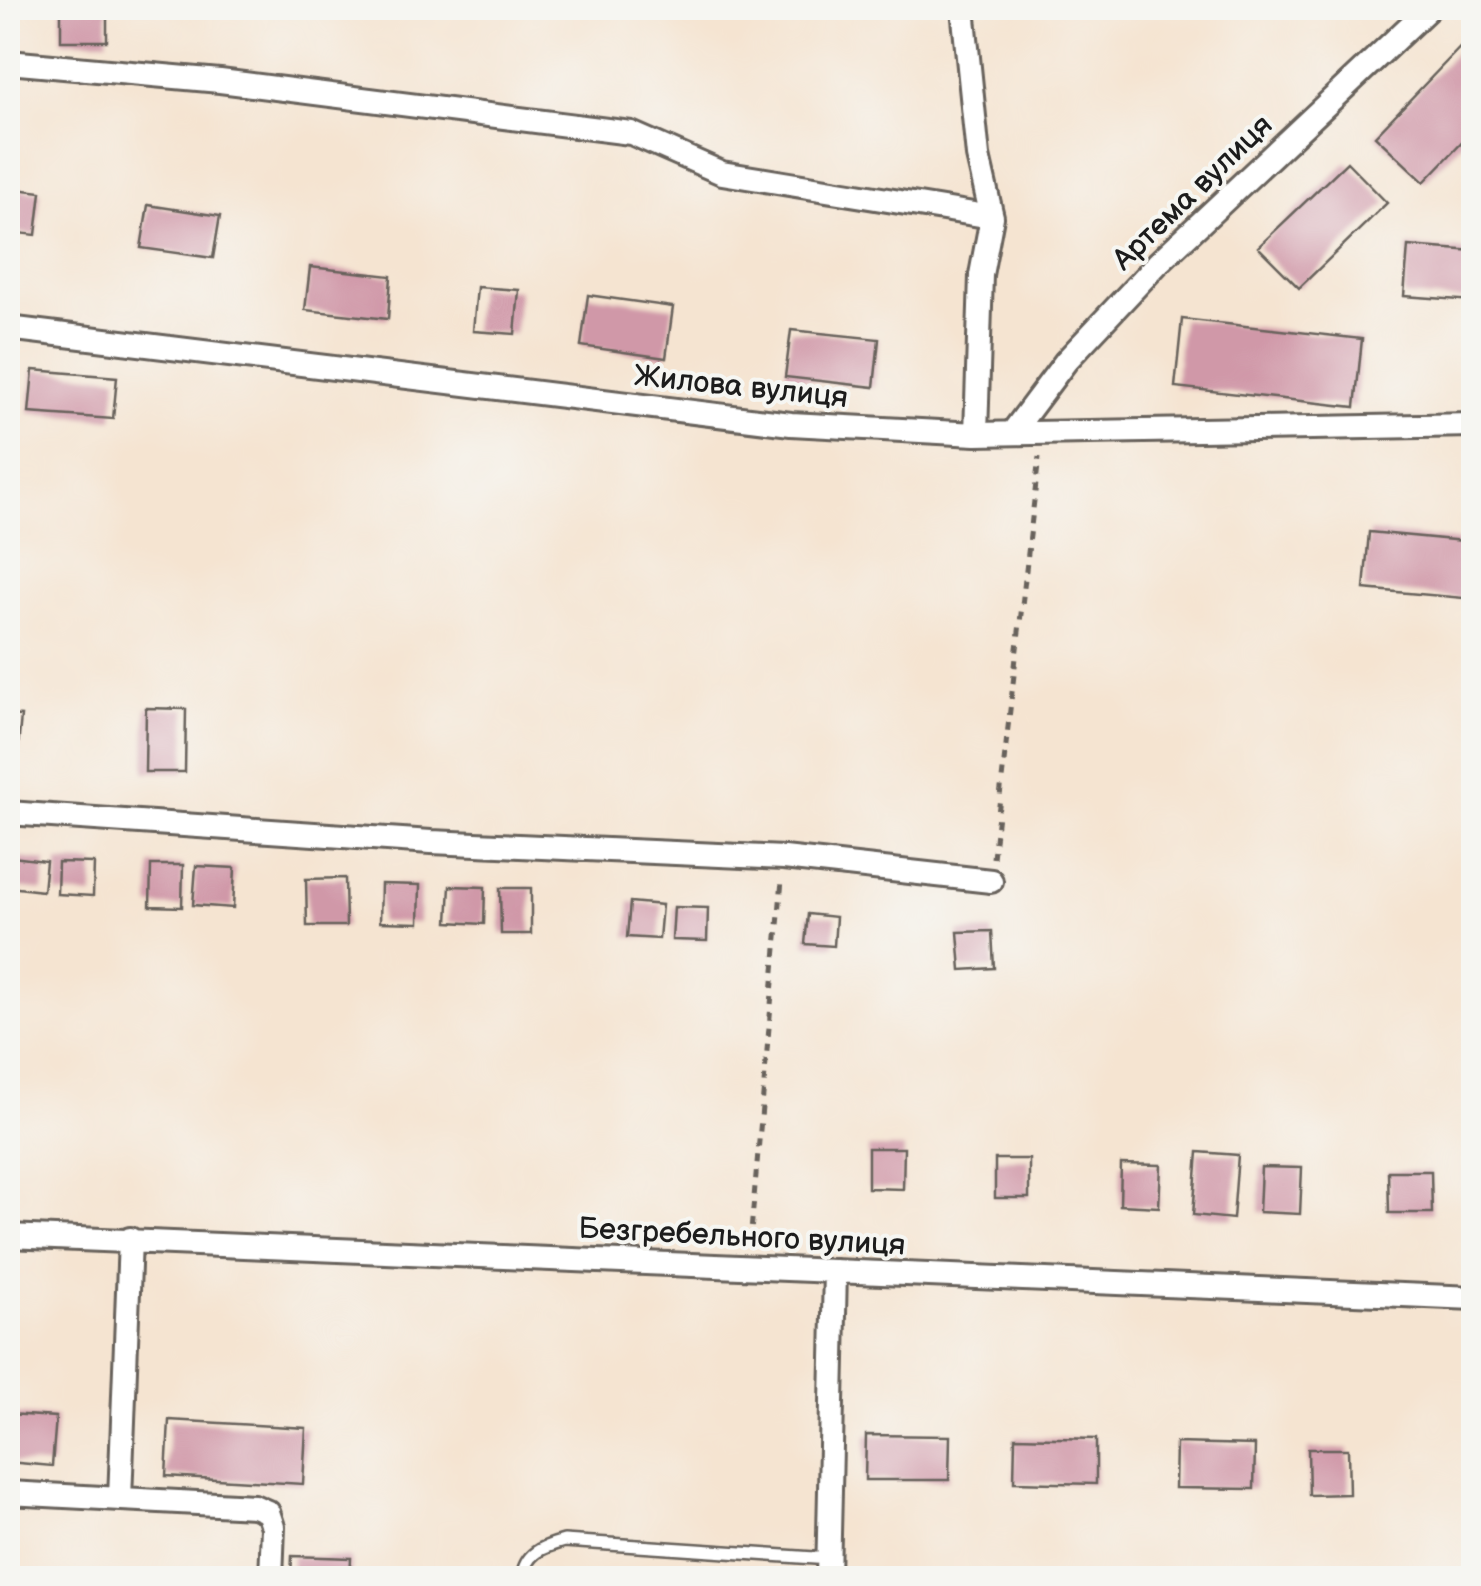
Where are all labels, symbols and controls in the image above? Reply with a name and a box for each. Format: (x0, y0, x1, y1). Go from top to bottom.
street label: Артема вулиця (1105, 107, 1280, 279)
street label: Жилова вулиця (632, 358, 850, 416)
street label: Безгребельного вулиця (578, 1210, 906, 1264)

